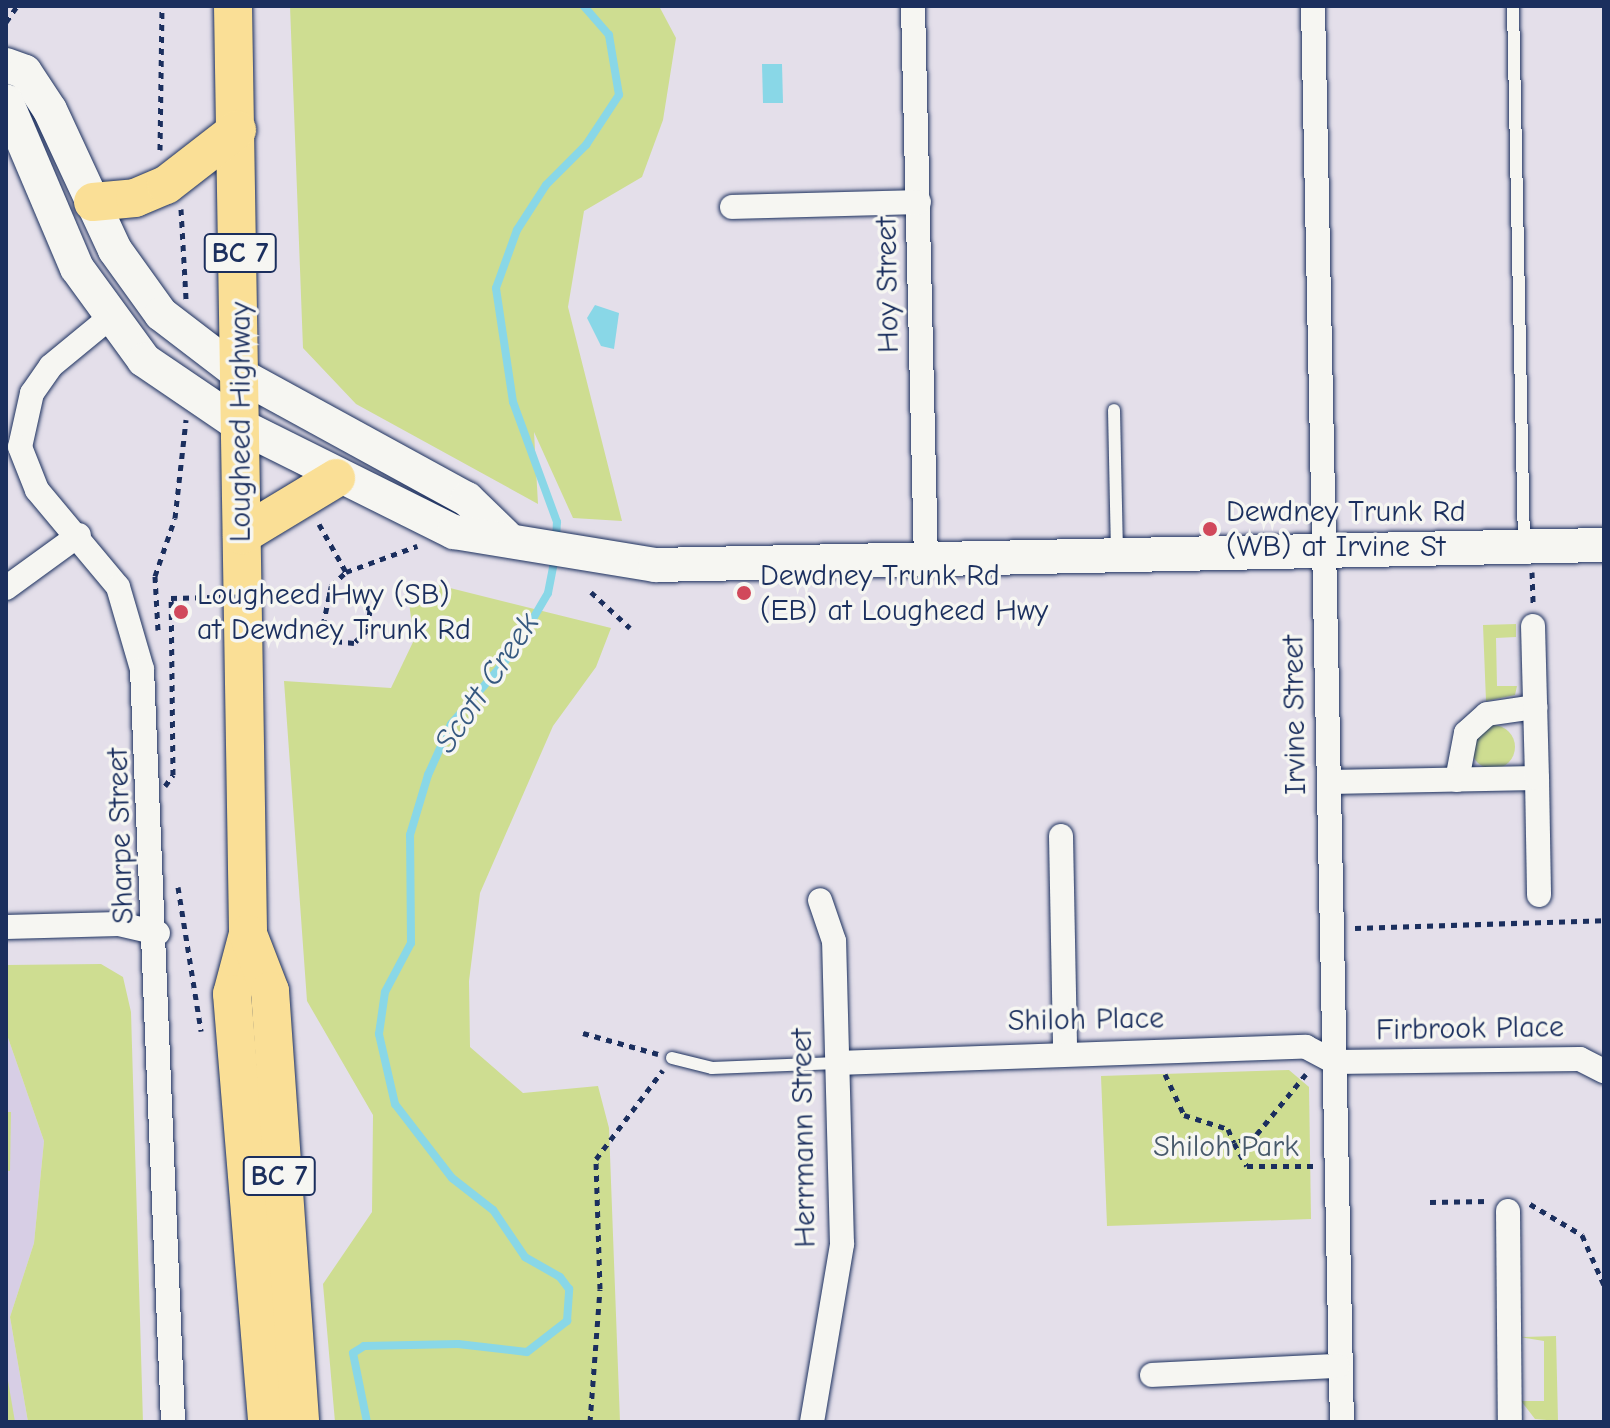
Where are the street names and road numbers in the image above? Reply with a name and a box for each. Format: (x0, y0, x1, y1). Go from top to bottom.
street label: Hoy Street (869, 217, 907, 353)
road number: BC 7 (202, 229, 278, 277)
street label: Lougheed Highway (223, 302, 259, 542)
street label: Irvine Street (1276, 635, 1314, 795)
street label: Sharpe Street (100, 747, 142, 925)
street label: Shiloh Place (1008, 1001, 1164, 1039)
street label: Firbrook Place (1376, 1009, 1564, 1049)
street label: Herrmann Street (784, 1028, 824, 1248)
road number: BC 7 (241, 1152, 317, 1200)

